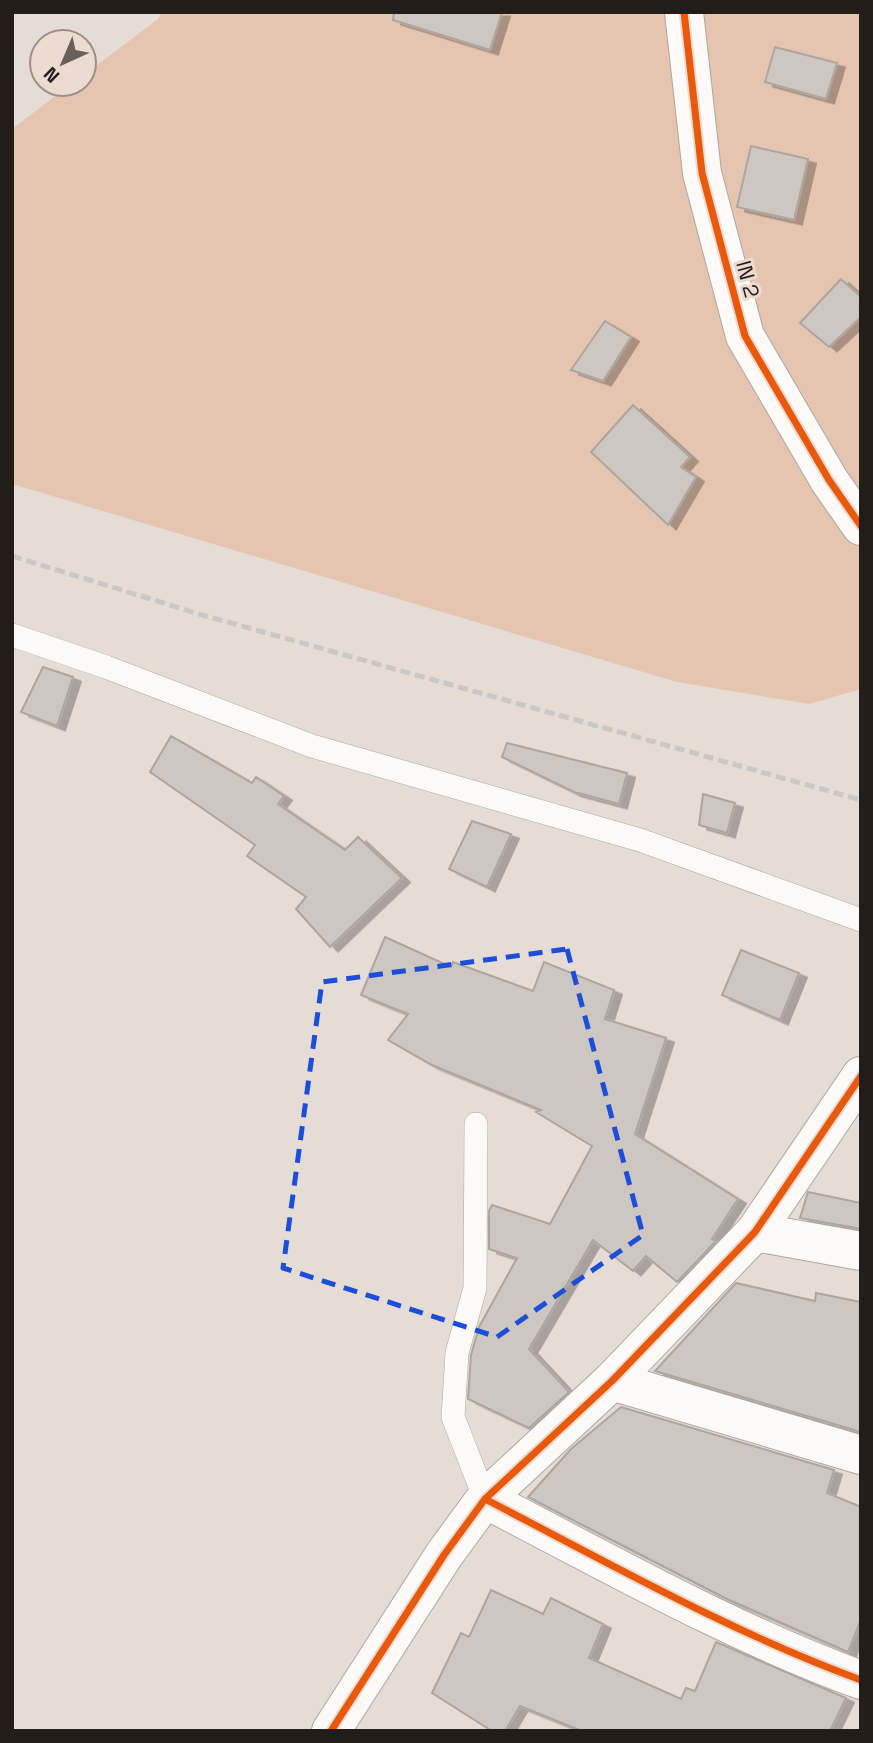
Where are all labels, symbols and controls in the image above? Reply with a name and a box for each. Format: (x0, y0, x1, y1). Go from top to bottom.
north arrow (28, 28, 98, 98)
text: N (38, 61, 65, 88)
street label: IN 2 (730, 258, 766, 300)

